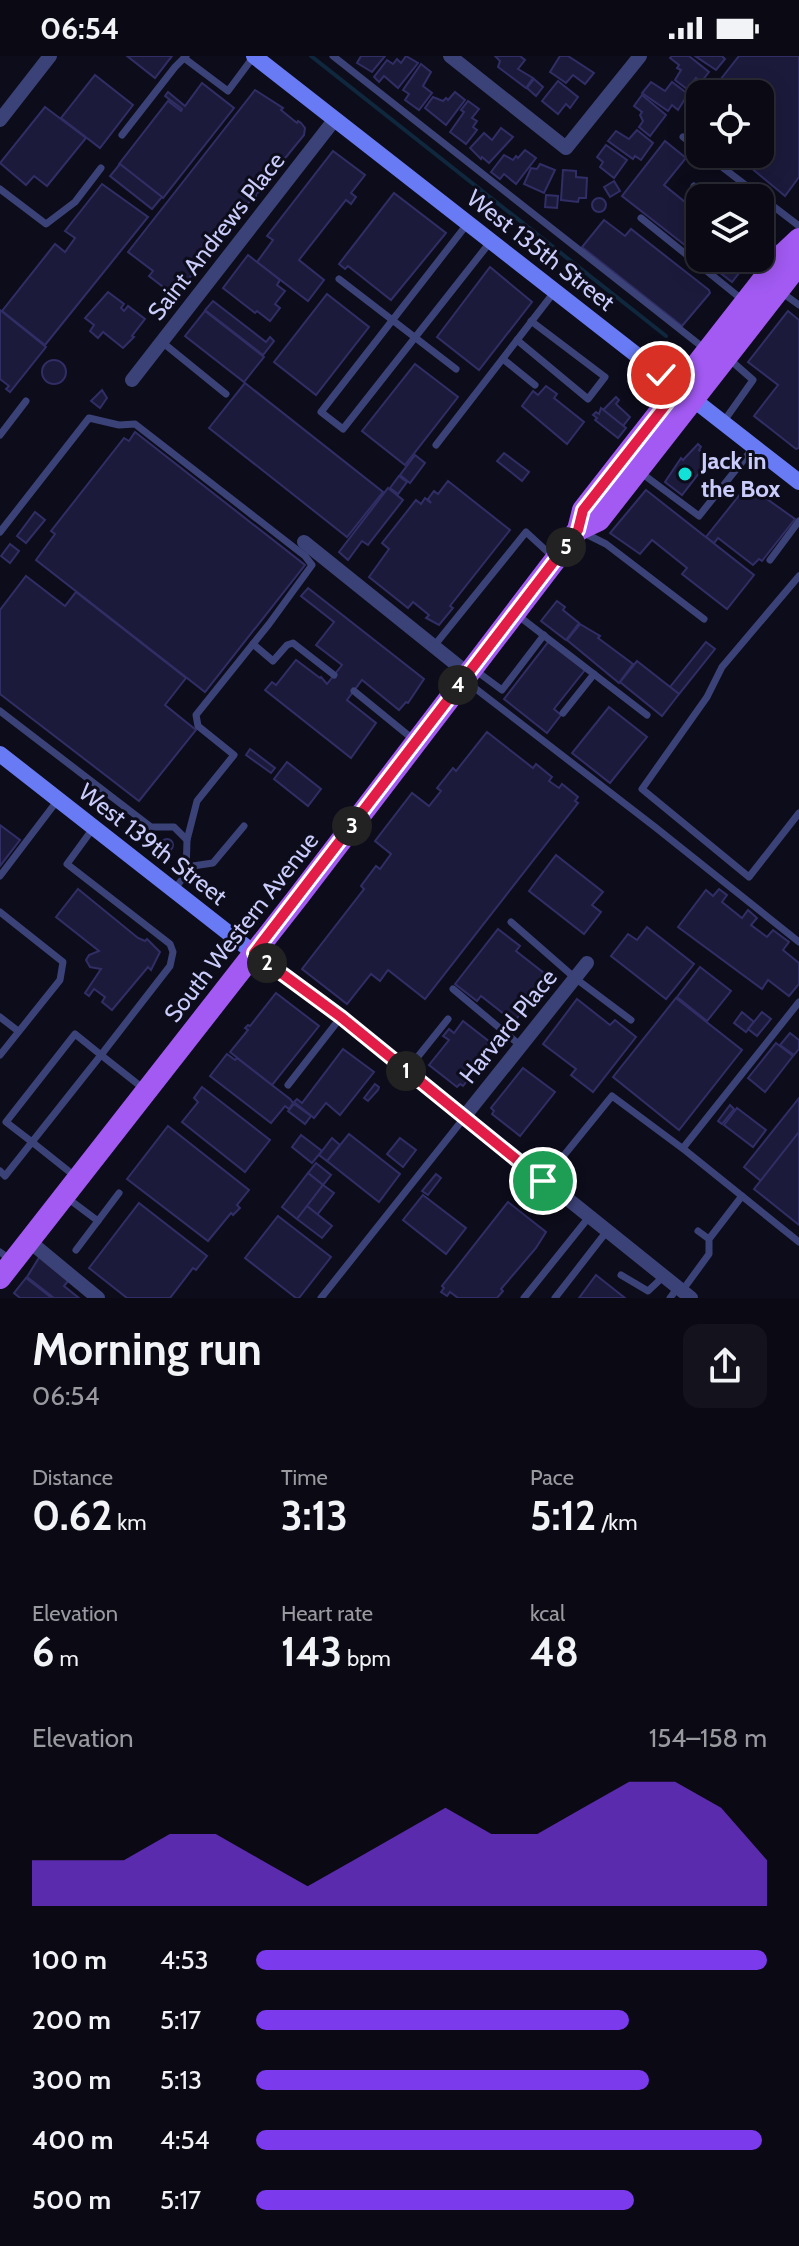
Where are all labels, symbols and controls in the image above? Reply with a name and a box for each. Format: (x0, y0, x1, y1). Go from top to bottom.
text: 06:54 (40, 10, 119, 47)
map controls (686, 80, 774, 272)
button: locate (686, 80, 774, 168)
street label: Saint Andrews Place (141, 146, 291, 326)
street label: West 135th Street (461, 183, 621, 317)
button: layers (686, 184, 774, 272)
pin (627, 341, 695, 409)
icon: check (639, 353, 683, 397)
place label: Jack in the Box (700, 446, 781, 503)
marker: Jack in the Box (676, 465, 694, 483)
pin: 5 (546, 527, 586, 567)
text: 5 (560, 533, 572, 560)
pin: 4 (438, 665, 478, 705)
text: 4 (451, 671, 465, 698)
street label: West 139th Street (73, 777, 233, 911)
pin: 3 (332, 806, 372, 846)
text: 3 (346, 812, 358, 839)
street label: South Western Avenue (158, 826, 324, 1028)
pin: 2 (247, 943, 287, 983)
text: 2 (261, 949, 273, 976)
street label: Harvard Place (453, 963, 563, 1089)
pin: 1 (386, 1051, 426, 1091)
text: 1 (402, 1057, 410, 1084)
pin (509, 1147, 577, 1215)
icon: arrive (521, 1159, 565, 1203)
text: Morning run (32, 1323, 262, 1376)
button: share (683, 1324, 767, 1408)
text: 06:54 (32, 1380, 99, 1412)
text: Distance (32, 1464, 113, 1491)
text: Time (281, 1464, 328, 1491)
text: Pace (530, 1464, 574, 1491)
text: 0.62 (32, 1491, 112, 1540)
text: 3:13 (281, 1491, 348, 1540)
text: 5:12 (530, 1491, 596, 1540)
text: km (112, 1509, 146, 1536)
text: /km (596, 1509, 638, 1536)
text: Elevation (32, 1600, 118, 1627)
text: Heart rate (281, 1600, 373, 1627)
text: kcal (530, 1600, 565, 1627)
text: 6 (32, 1627, 54, 1676)
text: 143 (281, 1627, 342, 1676)
text: 48 (530, 1627, 579, 1676)
text: m (54, 1645, 79, 1672)
text: bpm (342, 1645, 391, 1672)
text: Elevation (32, 1722, 134, 1754)
text: 154–158 m (649, 1722, 767, 1754)
text: 100 m (32, 1944, 107, 1976)
text: 4:53 (160, 1944, 209, 1976)
text: 200 m (32, 2004, 111, 2036)
text: 5:17 (160, 2004, 201, 2036)
text: 300 m (32, 2064, 111, 2096)
text: 5:13 (160, 2064, 202, 2096)
text: 400 m (32, 2124, 113, 2156)
text: 4:54 (160, 2124, 210, 2156)
text: 500 m (32, 2184, 111, 2216)
text: 5:17 (160, 2184, 201, 2216)

